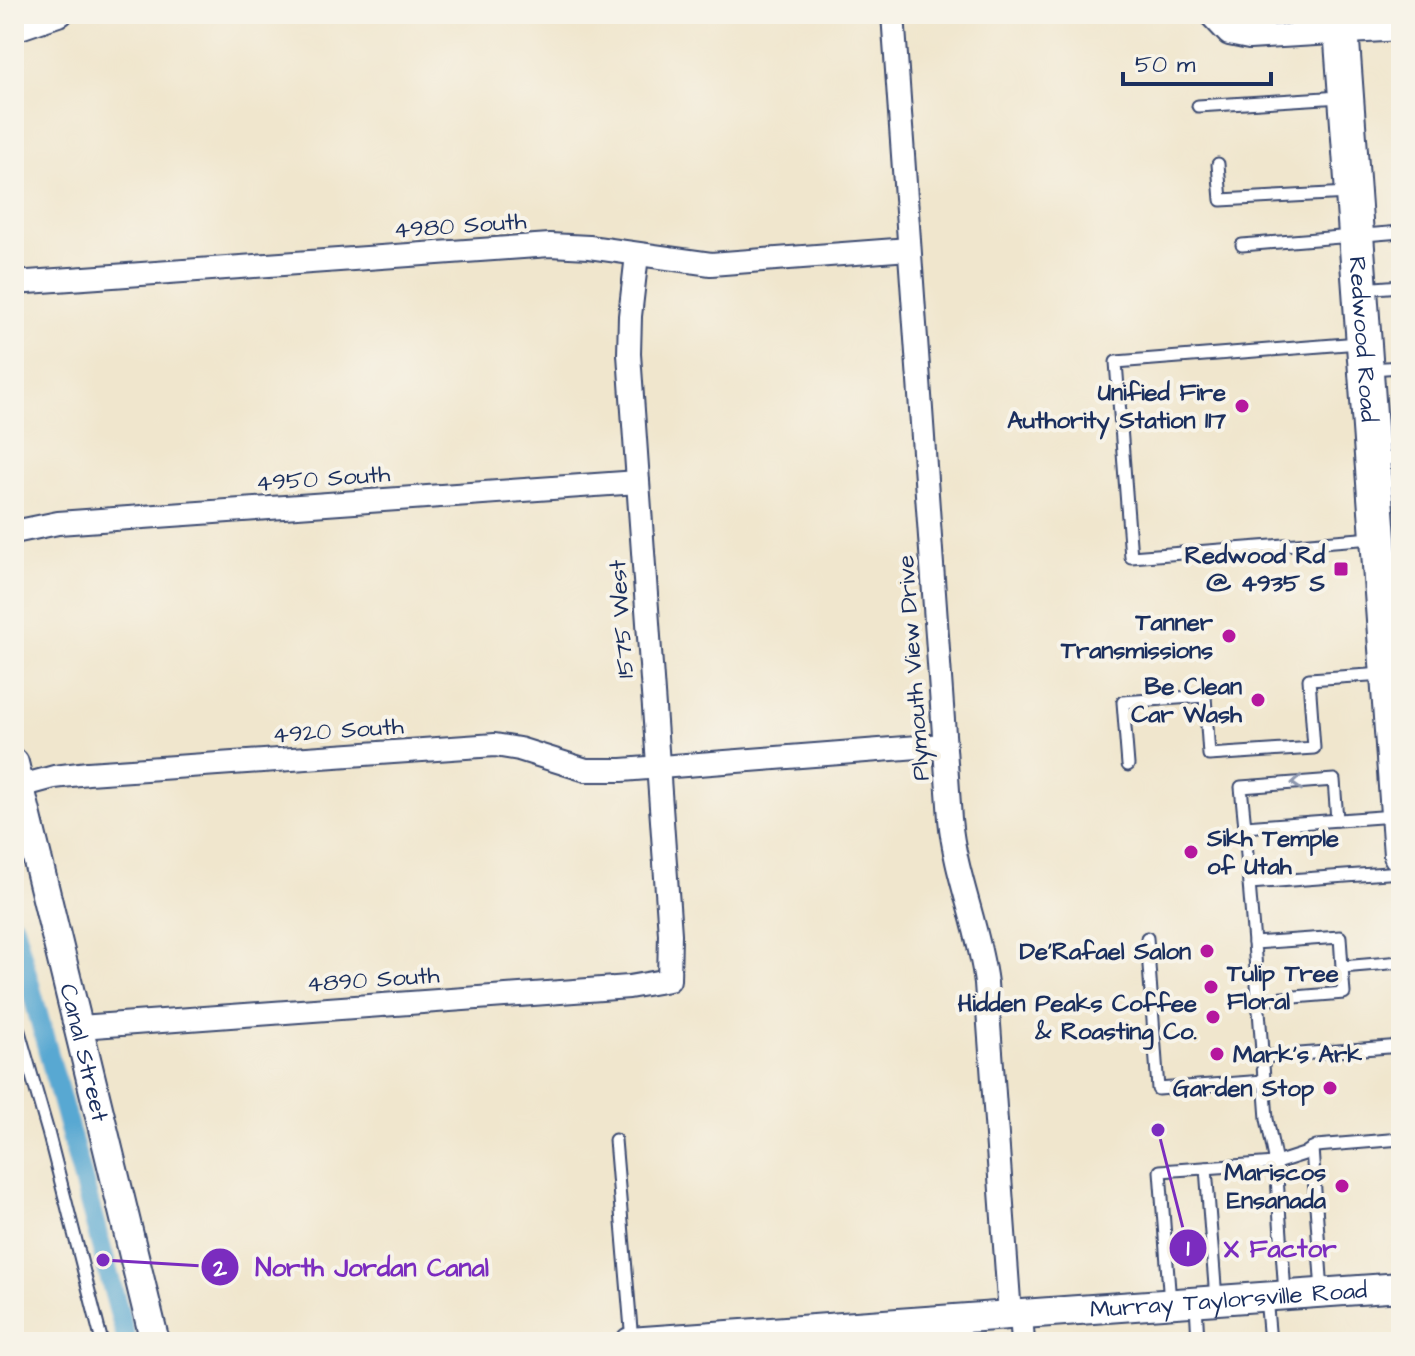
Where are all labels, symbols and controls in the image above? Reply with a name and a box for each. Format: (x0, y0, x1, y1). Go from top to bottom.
scale bar (1123, 36, 1271, 86)
text: 50 m (1135, 48, 1196, 82)
street label: 4980 South (393, 204, 528, 248)
street label: Redwood Road (1340, 255, 1386, 423)
place label: Unified Fire Authority Station 117 (1007, 376, 1226, 440)
marker: Unified Fire Authority Station 117 (1233, 397, 1251, 415)
street label: 4950 South (255, 457, 391, 501)
place label: Redwood Rd @ 4935 S (1185, 539, 1326, 601)
street label: Plymouth View Drive (889, 554, 940, 782)
street label: 1575 West (601, 558, 643, 679)
marker: Redwood Rd @ 4935 S (1332, 560, 1350, 578)
place label: Tanner Transmissions (1060, 606, 1214, 668)
marker: Tanner Transmissions (1220, 627, 1238, 645)
place label: Be Clean Car Wash (1131, 670, 1243, 732)
marker: Be Clean Car Wash (1249, 691, 1267, 709)
street label: 4920 South (271, 709, 405, 753)
one-way arrow (1290, 774, 1303, 791)
place label: Sikh Temple of Utah (1206, 822, 1339, 884)
marker: Sikh Temple of Utah (1182, 843, 1200, 861)
place label: De'Rafael Salon (1020, 935, 1191, 969)
marker: De'Rafael Salon (1198, 942, 1216, 960)
place label: Tulip Tree Floral (1226, 957, 1339, 1019)
street label: 4890 South (306, 958, 441, 1002)
marker: Tulip Tree Floral (1202, 978, 1220, 996)
street label: Canal Street (50, 980, 117, 1126)
place label: Hidden Peaks Coffee & Roasting Co. (958, 987, 1197, 1050)
marker: Hidden Peaks Coffee & Roasting Co. (1204, 1008, 1222, 1026)
place label: Mark's Ark (1233, 1038, 1362, 1072)
marker: Mark's Ark (1208, 1045, 1226, 1063)
place label: Garden Stop (1173, 1072, 1315, 1106)
marker: Garden Stop (1321, 1079, 1339, 1097)
place label: Mariscos Ensanada (1224, 1156, 1327, 1218)
marker: Mariscos Ensanada (1333, 1177, 1351, 1195)
callout: X Factor (1168, 1223, 1353, 1273)
text: X Factor (1223, 1231, 1337, 1267)
text: 1 (1186, 1232, 1190, 1266)
callout: North Jordan Canal (200, 1242, 505, 1292)
text: North Jordan Canal (255, 1250, 489, 1286)
text: 2 (212, 1252, 227, 1286)
street label: Murray Taylorsville Road (1089, 1273, 1368, 1327)

